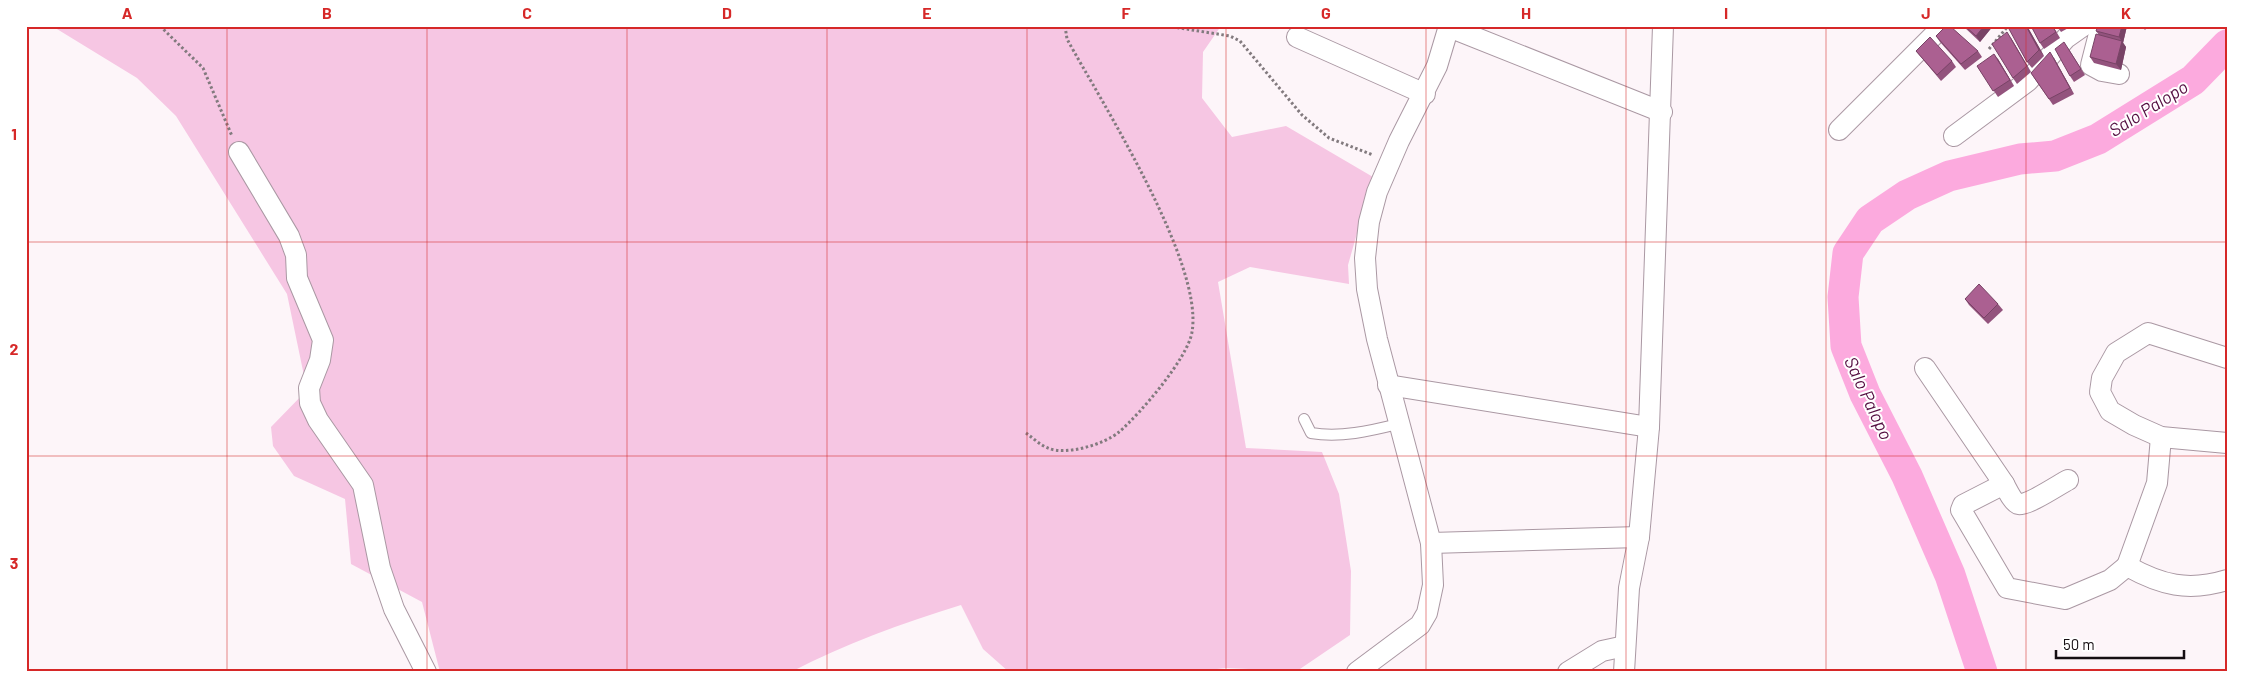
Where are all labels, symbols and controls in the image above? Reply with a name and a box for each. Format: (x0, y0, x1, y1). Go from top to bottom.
text: A (122, 3, 133, 22)
text: B (322, 3, 332, 22)
text: C (522, 3, 532, 22)
text: D (722, 3, 732, 22)
text: E (922, 3, 932, 22)
text: F (1122, 3, 1131, 22)
text: G (1321, 3, 1331, 22)
text: H (1521, 3, 1531, 22)
text: I (1724, 3, 1728, 22)
text: J (1921, 3, 1931, 22)
text: K (2121, 3, 2131, 22)
water label: Salo Palopo (2104, 75, 2192, 141)
text: 1 (11, 124, 17, 143)
text: 2 (10, 339, 19, 358)
water label: Salo Palopo (1840, 353, 1898, 443)
text: 3 (10, 553, 18, 572)
scale bar (2056, 628, 2183, 660)
text: 50 m (2063, 635, 2095, 653)

